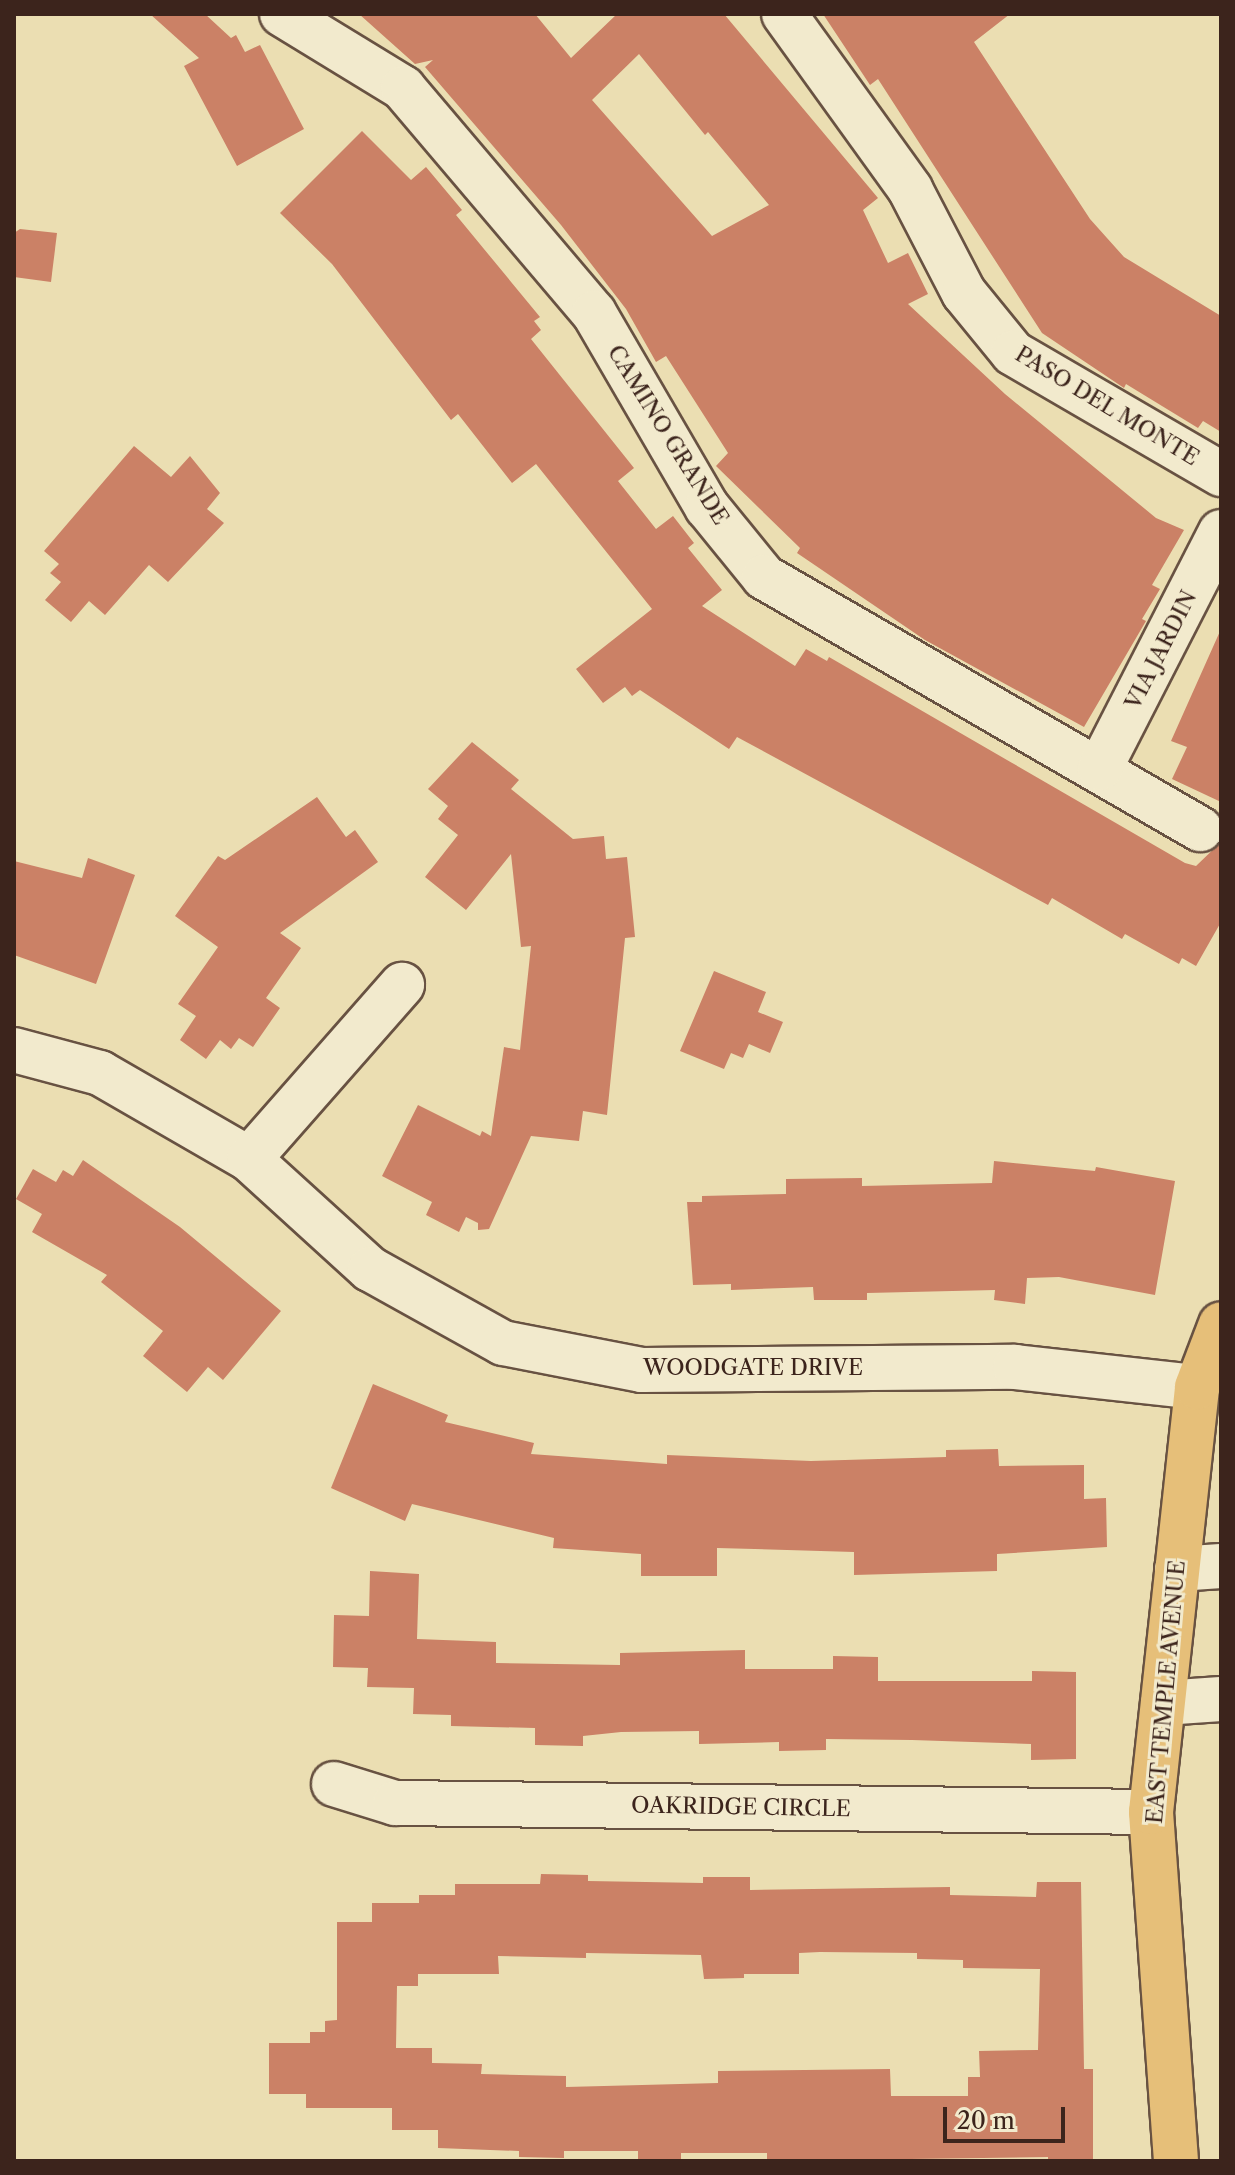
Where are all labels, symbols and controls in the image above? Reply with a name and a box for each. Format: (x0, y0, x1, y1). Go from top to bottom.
street label: CAMINO GRANDE (602, 340, 734, 530)
street label: PASO DEL MONTE (1010, 341, 1204, 471)
street label: VIA JARDIN (1120, 586, 1202, 714)
street label: WOODGATE DRIVE (643, 1355, 863, 1381)
street label: EAST TEMPLE AVENUE (1141, 1558, 1191, 1826)
street label: OAKRIDGE CIRCLE (631, 1792, 851, 1822)
scale bar (947, 2091, 1069, 2141)
text: 20 m (957, 2106, 1015, 2135)

